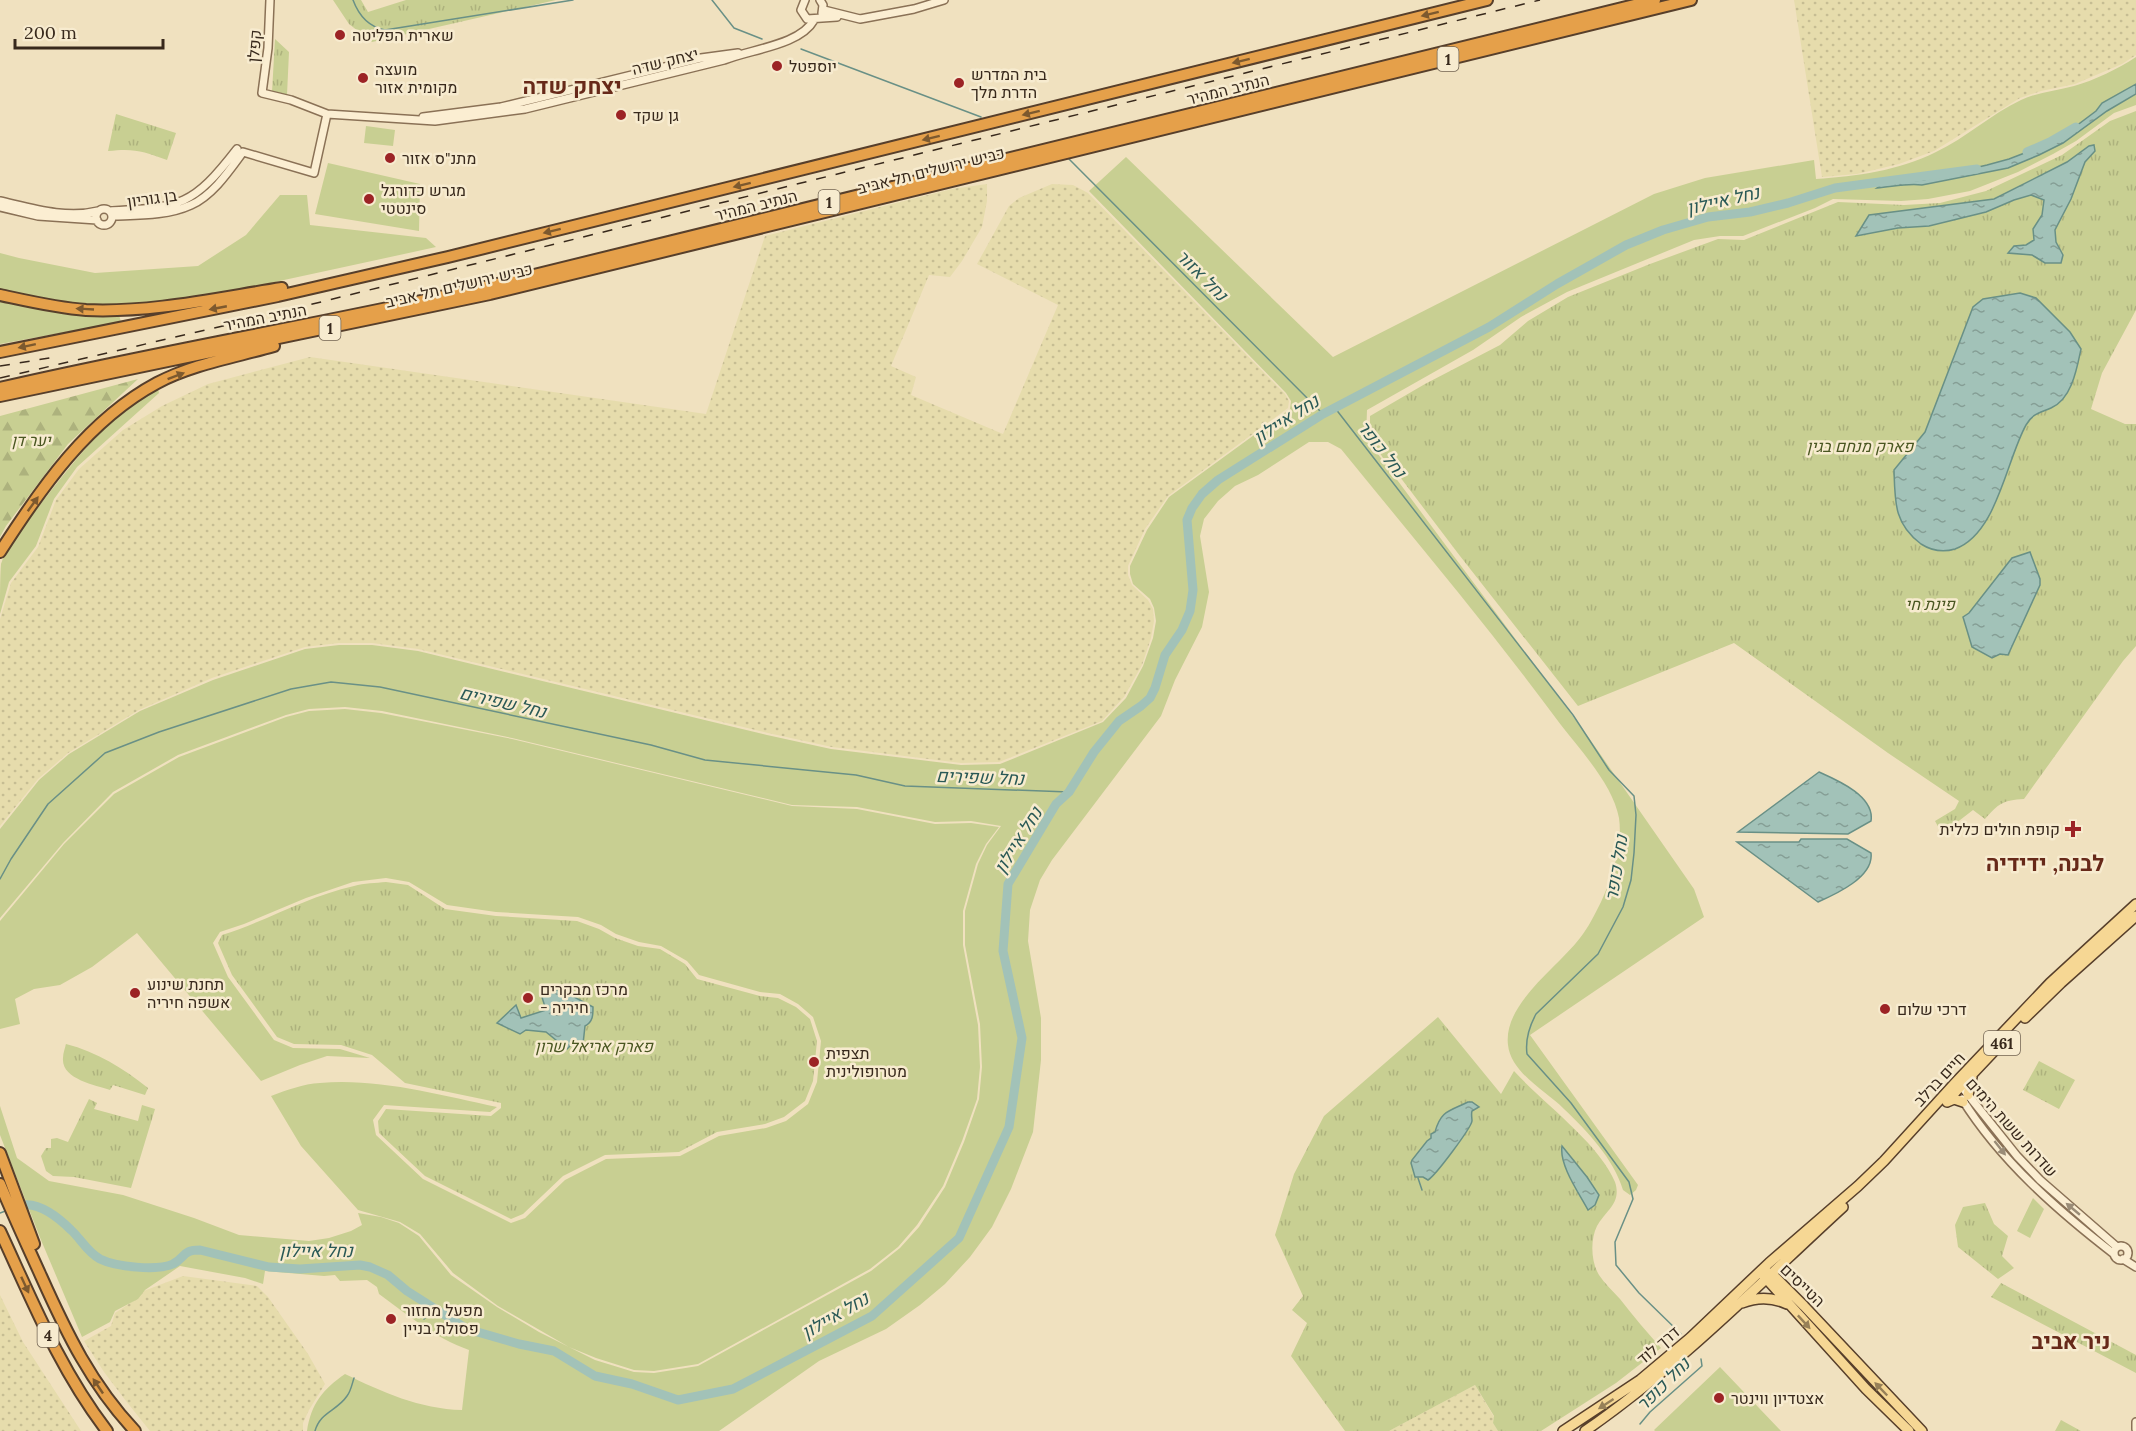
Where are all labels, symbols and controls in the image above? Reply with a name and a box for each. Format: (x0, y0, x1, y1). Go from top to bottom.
one-way arrow (1421, 10, 1439, 20)
scale bar (15, 12, 164, 50)
text: 200 m (24, 21, 77, 44)
place label: שארית הפליטה (352, 25, 454, 45)
marker: שארית הפליטה (333, 28, 347, 42)
street label: קפלן (243, 29, 265, 63)
street label: יצחק שדה (630, 43, 700, 79)
road number: 1 (1438, 47, 1458, 71)
place label: יוספטל (789, 56, 837, 76)
one-way arrow (1231, 56, 1250, 66)
place label: מועצה מקומית אזור (375, 59, 457, 97)
marker: יוספטל (770, 59, 784, 73)
place label: בית המדרש הדרת מלך (971, 64, 1047, 102)
street label: הנתיב המהיר (1185, 69, 1271, 109)
marker: מועצה מקומית אזור (356, 71, 370, 85)
district label: יצחק שדה (522, 72, 622, 100)
marker: בית המדרש הדרת מלך (952, 76, 966, 90)
place label: גן שקד (633, 105, 679, 125)
marker: גן שקד (614, 108, 628, 122)
one-way arrow (1022, 108, 1040, 118)
one-way arrow (922, 133, 940, 143)
street label: כביש ירושלים תל אביב (855, 142, 1007, 198)
place label: מתנ"ס אזור (402, 148, 476, 168)
marker: מתנ"ס אזור (383, 151, 397, 165)
place label: מגרש כדורגל סינטטי (381, 180, 466, 218)
one-way arrow (733, 180, 751, 190)
water label: נחל איילון (1685, 180, 1763, 219)
street label: בן גוריון (126, 185, 179, 211)
street label: הנתיב המהיר (713, 185, 799, 225)
road number: 1 (818, 190, 840, 214)
marker: מגרש כדורגל סינטטי (362, 192, 376, 206)
one-way arrow (543, 227, 562, 237)
water label: נחל אזור (1171, 244, 1234, 307)
street label: כביש ירושלים תל אביב (383, 258, 535, 312)
street label: הנתיב המהיר (222, 299, 308, 335)
one-way arrow (208, 304, 227, 313)
one-way arrow (75, 305, 94, 314)
road number: 1 (320, 316, 340, 340)
one-way arrow (17, 342, 36, 351)
one-way arrow (167, 370, 185, 380)
water label: נחל איילון (1249, 389, 1324, 449)
water label: נחל כופר (1352, 416, 1412, 483)
park label: יער דן (11, 430, 52, 450)
park label: פארק מנחם בגין (1807, 436, 1914, 456)
one-way arrow (27, 497, 39, 512)
park label: פינת חי (1905, 594, 1956, 614)
water label: נחל שפירים (457, 681, 550, 723)
water label: נחל שפירים (936, 764, 1026, 790)
water label: נחל איילון (989, 801, 1048, 877)
place label: קופת חולים כללית (1939, 819, 2060, 839)
marker: קופת חולים כללית (2064, 820, 2082, 838)
water label: נחל כופר (1599, 832, 1633, 903)
district label: לבנה, ידידיה (1986, 849, 2104, 877)
place label: תחנת שינוע אשפה חיריה (147, 974, 230, 1012)
place label: מרכז מבקרים - חיריה (540, 979, 628, 1017)
marker: תחנת שינוע אשפה חיריה (128, 986, 142, 1000)
marker: מרכז מבקרים - חיריה (521, 991, 535, 1005)
place label: דרכי שלום (1897, 999, 1967, 1019)
marker: דרכי שלום (1878, 1002, 1892, 1016)
road number: 461 (1984, 1031, 2020, 1055)
park label: פארק אריאל שרון (535, 1036, 654, 1056)
place label: תצפית מטרופולינית (826, 1043, 907, 1081)
street label: חיים ברלב (1909, 1048, 1969, 1110)
marker: תצפית מטרופולינית (807, 1055, 821, 1069)
street label: שדרות ששת הימים (1962, 1073, 2062, 1181)
one-way arrow (1993, 1140, 2006, 1156)
one-way arrow (2065, 1203, 2081, 1216)
water label: נחל איילון (279, 1239, 354, 1262)
street label: הטייסים (1777, 1259, 1829, 1311)
one-way arrow (20, 1276, 29, 1293)
water label: נחל איילון (797, 1286, 874, 1343)
place label: מפעל מחזור פסולת בניין (403, 1300, 483, 1338)
marker: מפעל מחזור פסולת בניין (384, 1312, 398, 1326)
one-way arrow (1797, 1315, 1811, 1329)
street label: דרך לוד (1633, 1321, 1683, 1369)
road number: 4 (38, 1323, 58, 1347)
district label: ניר אביב (2032, 1327, 2110, 1355)
water label: נחל כופר (1631, 1351, 1696, 1416)
one-way arrow (93, 1378, 104, 1394)
one-way arrow (1875, 1382, 1889, 1396)
place label: אצטדיון ווינטר (1731, 1388, 1824, 1408)
marker: אצטדיון ווינטר (1712, 1391, 1726, 1405)
one-way arrow (1598, 1398, 1614, 1409)

